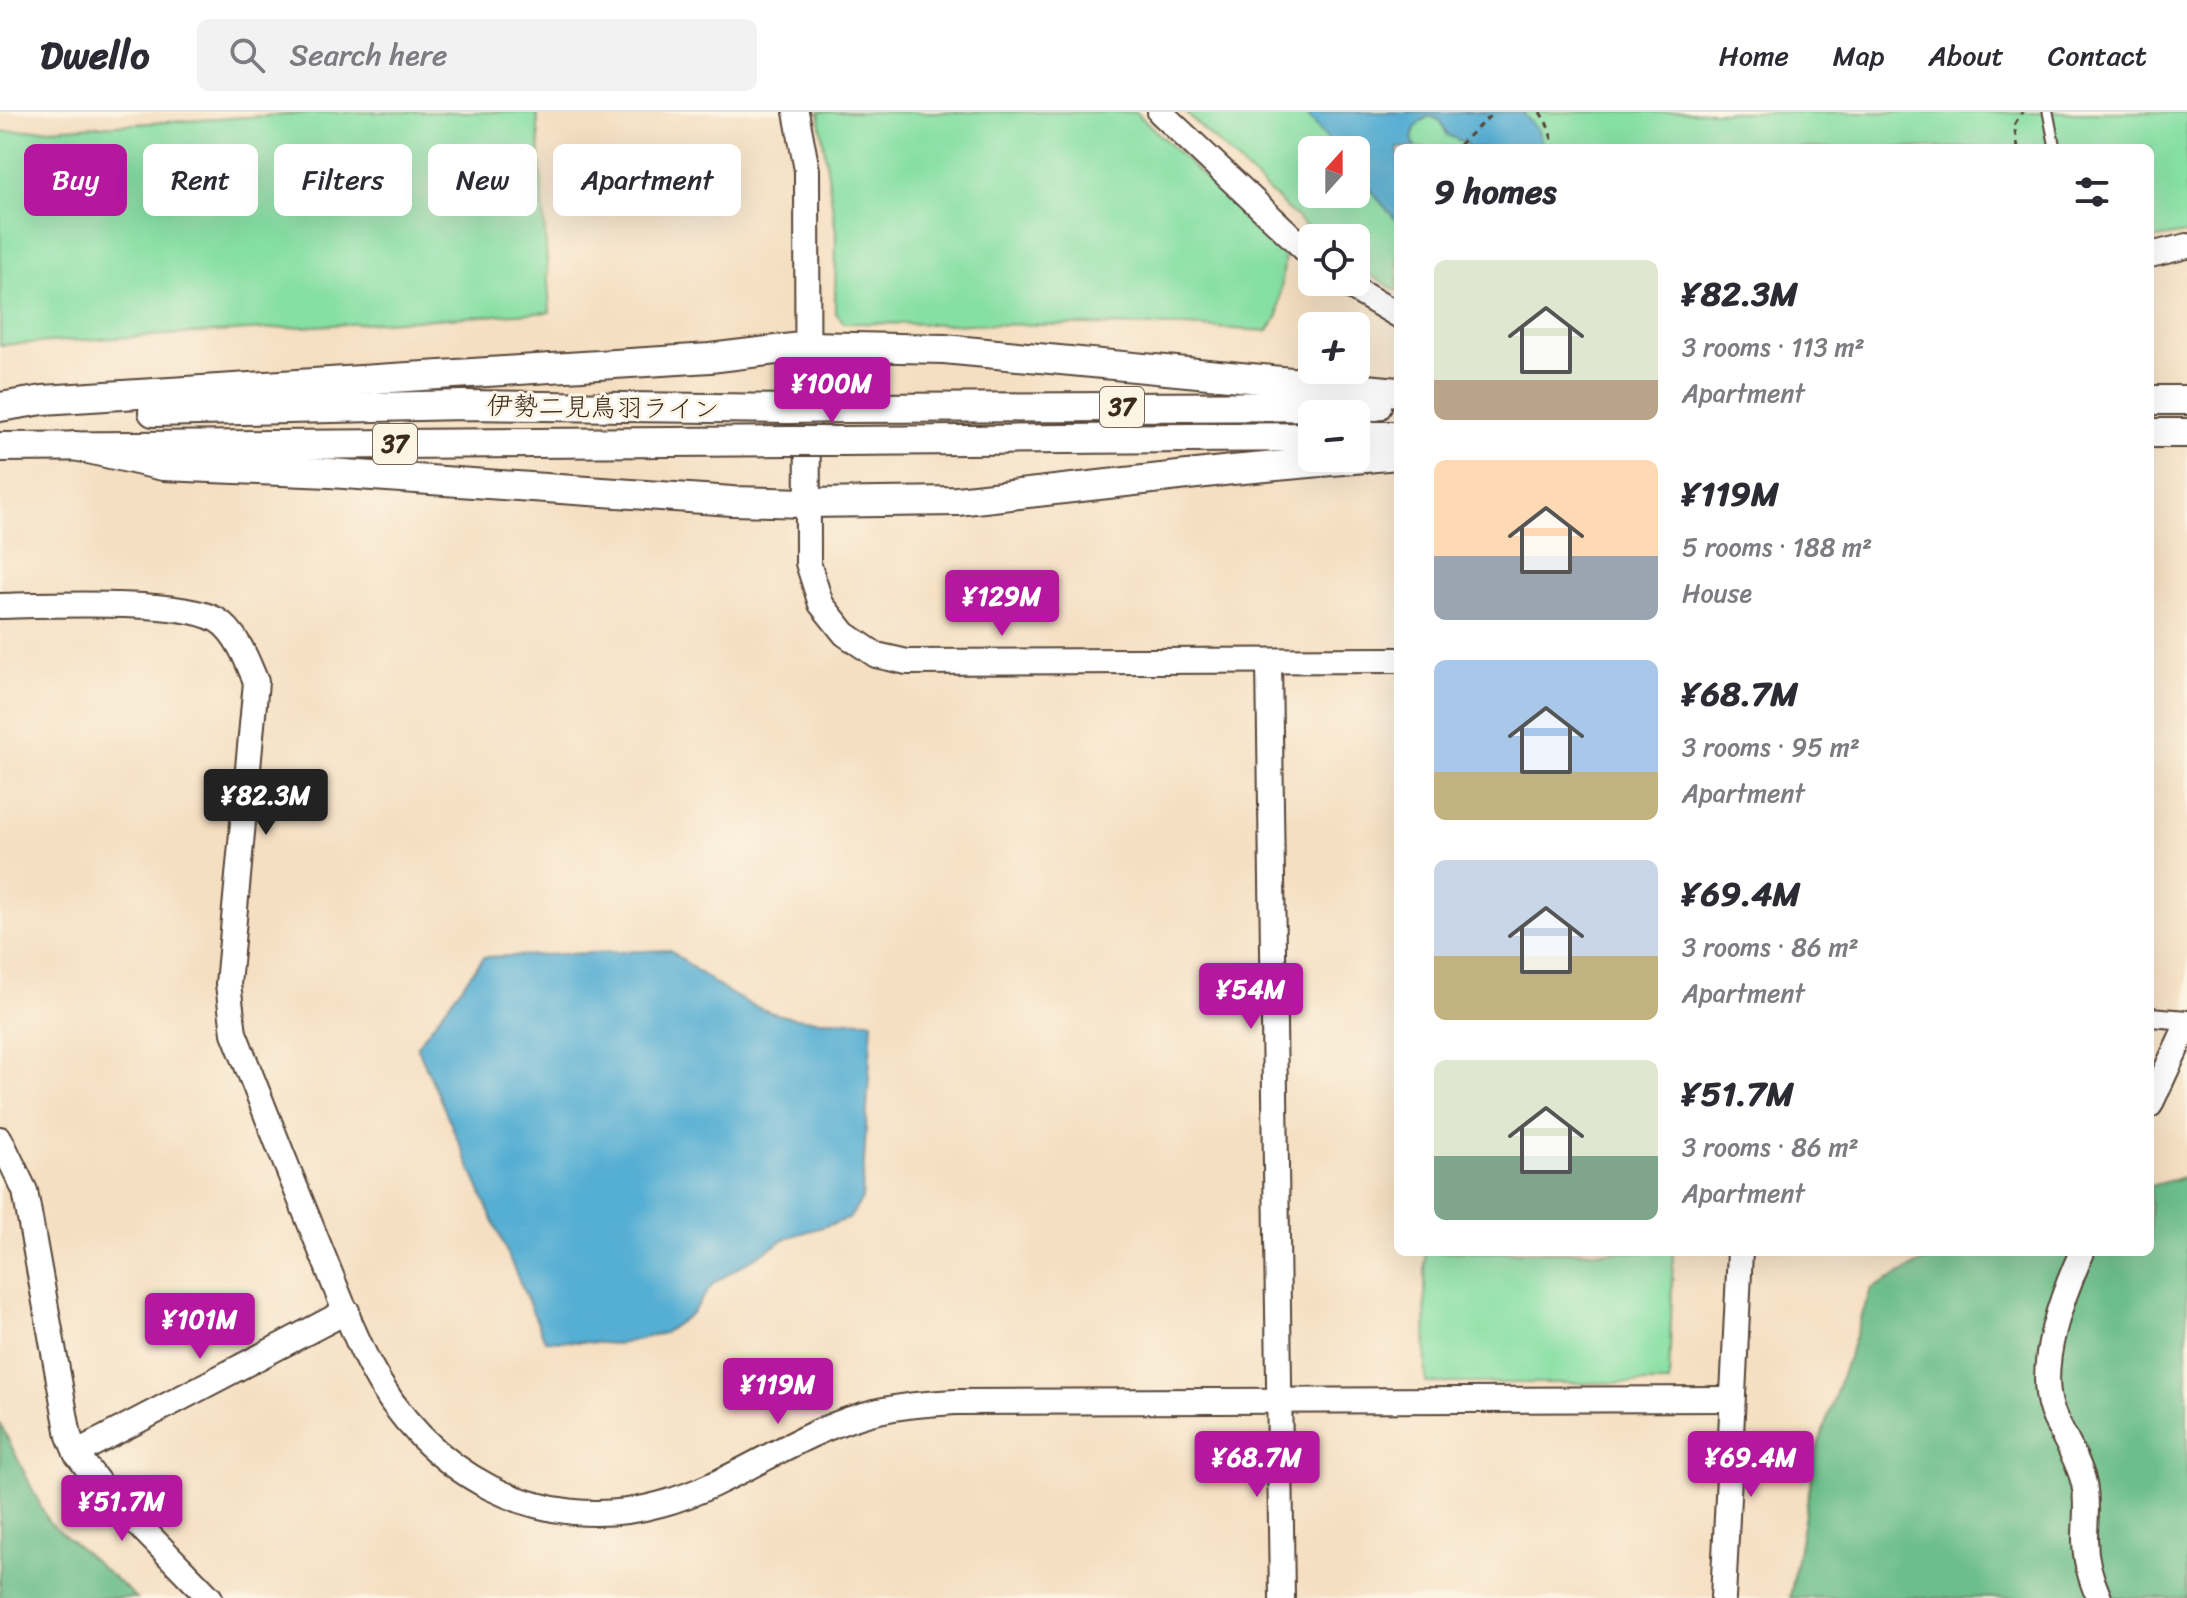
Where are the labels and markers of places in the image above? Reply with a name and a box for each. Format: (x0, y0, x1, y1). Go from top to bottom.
pin: ¥100M (776, 357, 888, 425)
pin: ¥129M (946, 570, 1058, 638)
pin: ¥82.3M (201, 769, 331, 837)
pin: ¥54M (1204, 963, 1298, 1031)
pin: ¥101M (144, 1293, 256, 1361)
pin: ¥119M (722, 1358, 834, 1426)
pin: ¥68.7M (1192, 1431, 1322, 1499)
pin: ¥69.4M (1686, 1431, 1816, 1499)
pin: ¥51.7M (57, 1475, 187, 1543)

